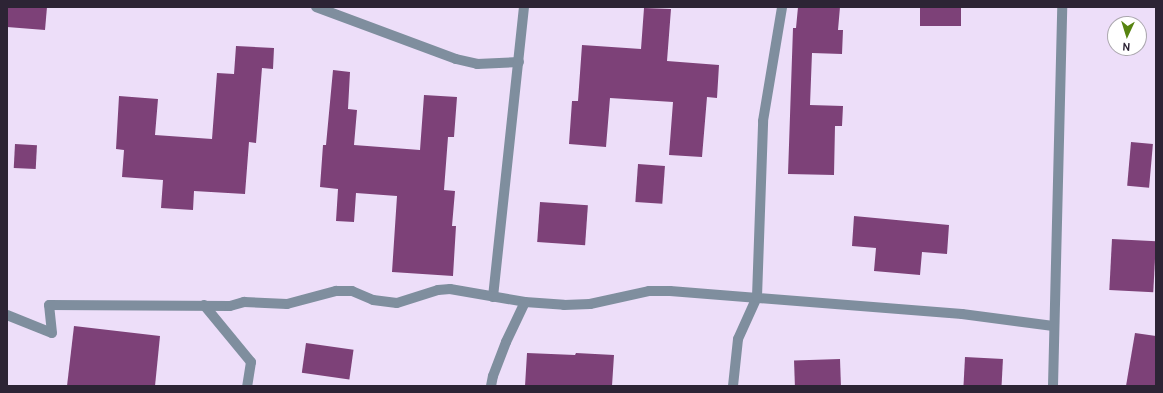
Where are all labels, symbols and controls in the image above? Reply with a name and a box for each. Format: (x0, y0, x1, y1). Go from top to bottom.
north arrow (1107, 16, 1147, 56)
text: N (1122, 40, 1131, 54)

